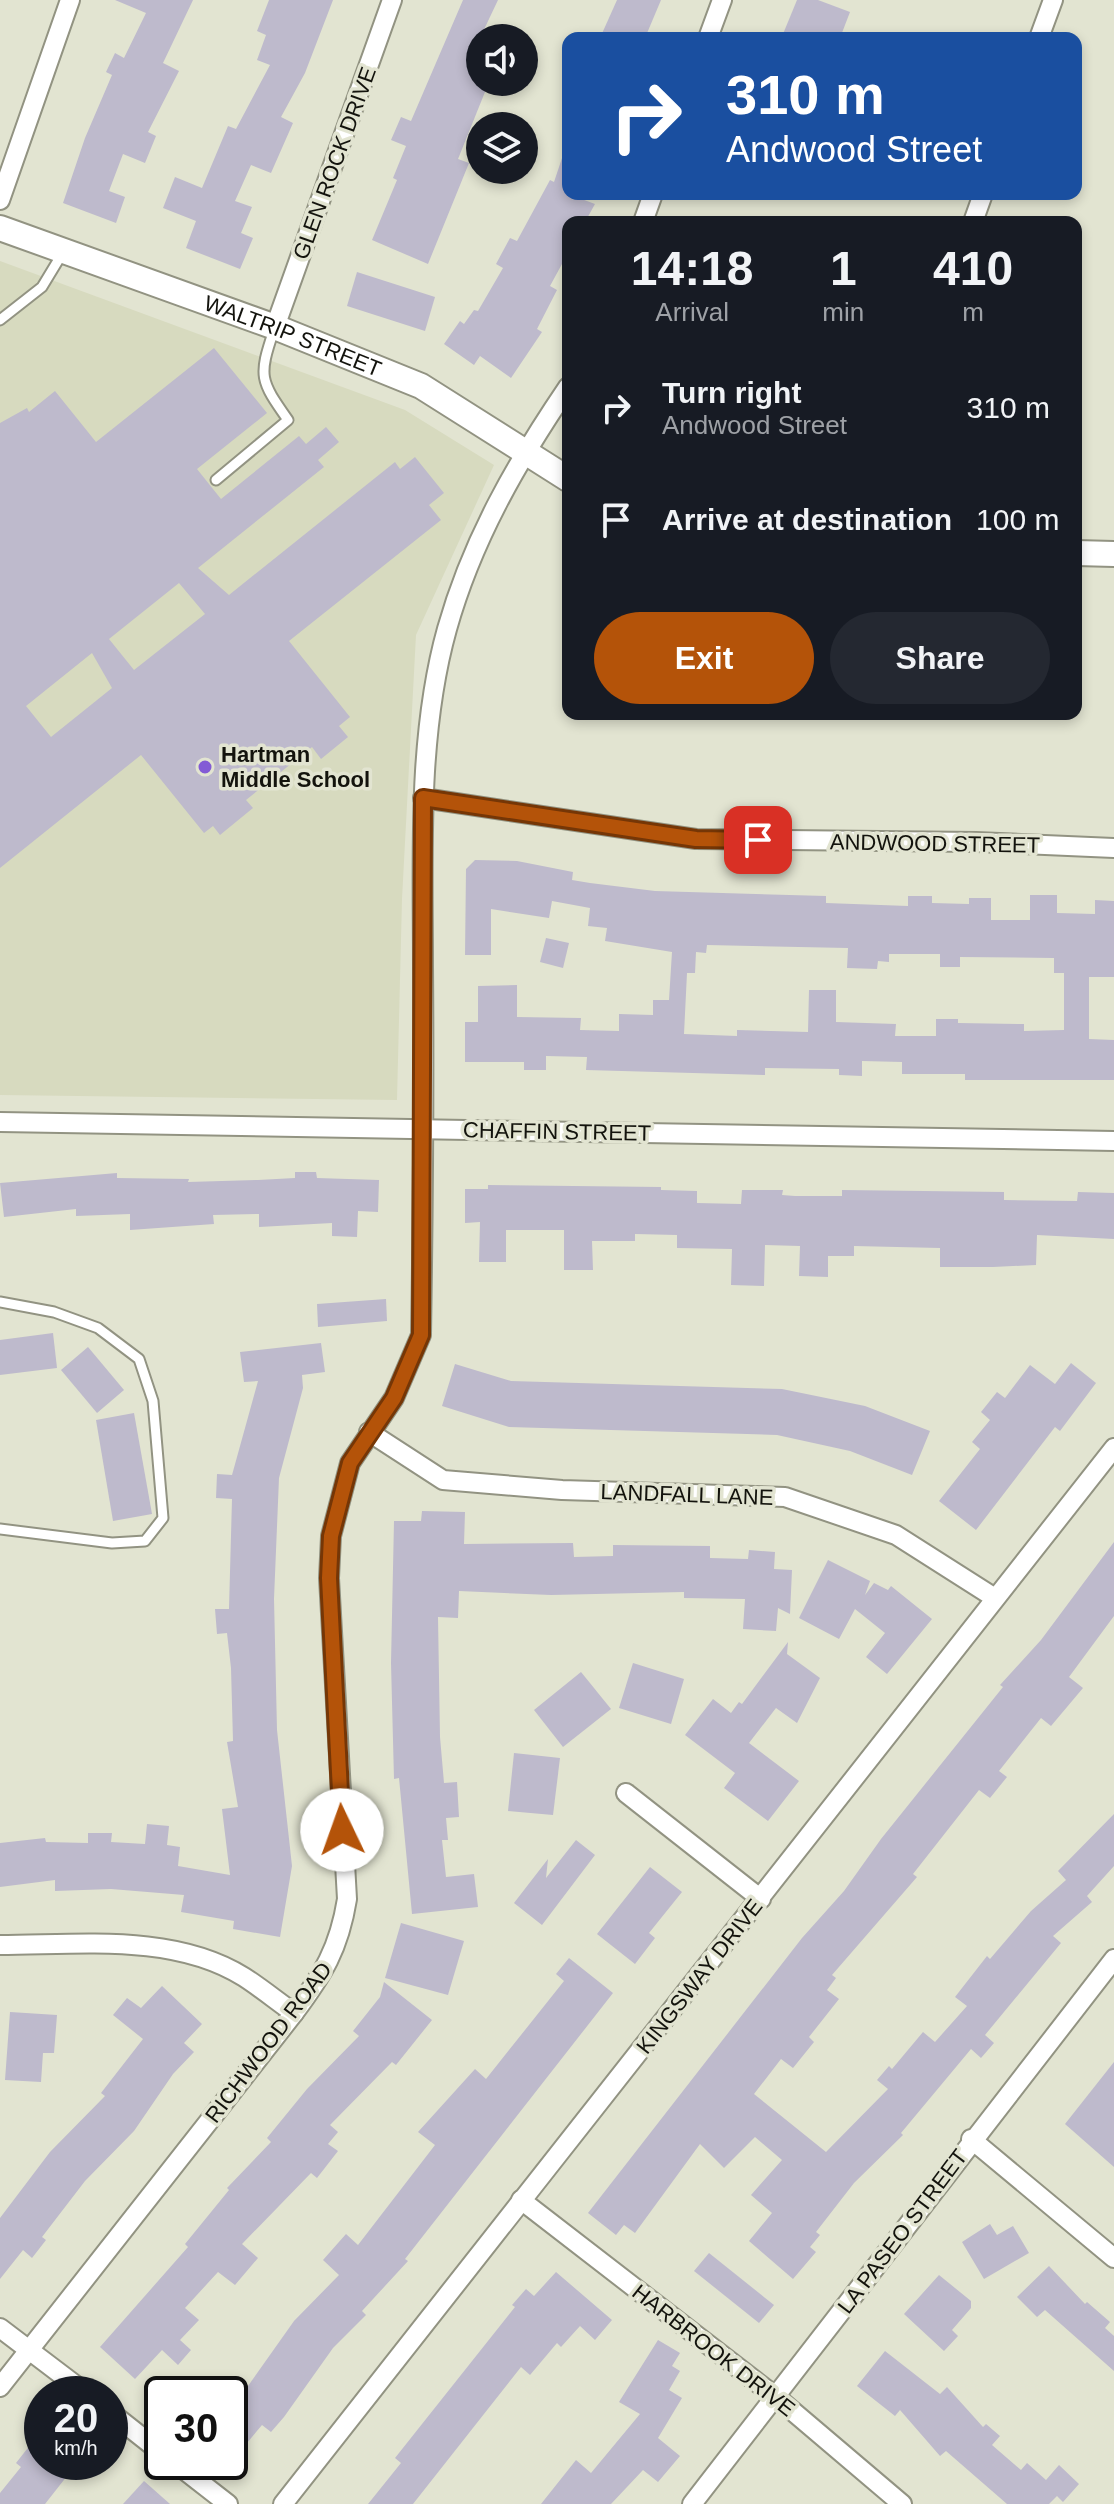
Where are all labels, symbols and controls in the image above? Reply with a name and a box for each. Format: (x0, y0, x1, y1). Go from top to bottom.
map controls (466, 24, 538, 184)
button: sound (466, 24, 538, 96)
text: 310 m (726, 63, 885, 126)
street label: GLEN ROCK DRIVE (288, 64, 381, 263)
icon: right (594, 64, 698, 168)
button: layers (466, 112, 538, 184)
text: Andwood Street (726, 129, 982, 170)
text: 14:18 (631, 242, 754, 295)
text: 1 (830, 242, 857, 295)
text: 410 (933, 242, 1013, 295)
street label: WALTRIP STREET (201, 291, 385, 382)
text: Arrival (655, 297, 729, 327)
text: min (822, 297, 864, 327)
text: m (962, 297, 984, 327)
text: Turn right (662, 376, 801, 409)
icon: right (594, 386, 638, 430)
text: 310 m (967, 391, 1050, 424)
text: Andwood Street (662, 410, 847, 440)
icon: arrive (594, 498, 638, 542)
text: Arrive at destination (662, 503, 952, 536)
text: 100 m (976, 503, 1059, 536)
button: Exit (594, 612, 814, 704)
button: Share (830, 612, 1050, 704)
place label: Hartman Middle School (221, 742, 370, 792)
marker: Hartman Middle School (196, 758, 214, 776)
pin (724, 806, 792, 874)
icon: arrive (736, 818, 780, 862)
street label: ANDWOOD STREET (830, 829, 1040, 858)
street label: CHAFFIN STREET (463, 1117, 651, 1146)
street label: LANDFALL LANE (600, 1479, 774, 1510)
position arrow (300, 1788, 384, 1872)
street label: KINGSWAY DRIVE (631, 1894, 767, 2059)
street label: RICHWOOD ROAD (200, 1957, 337, 2127)
street label: LA PASEO STREET (833, 2144, 972, 2318)
street label: HARBROOK DRIVE (627, 2279, 800, 2422)
speed limit sign: 30 (144, 2376, 248, 2480)
text: 20 (54, 2396, 98, 2440)
text: km/h (54, 2437, 98, 2459)

